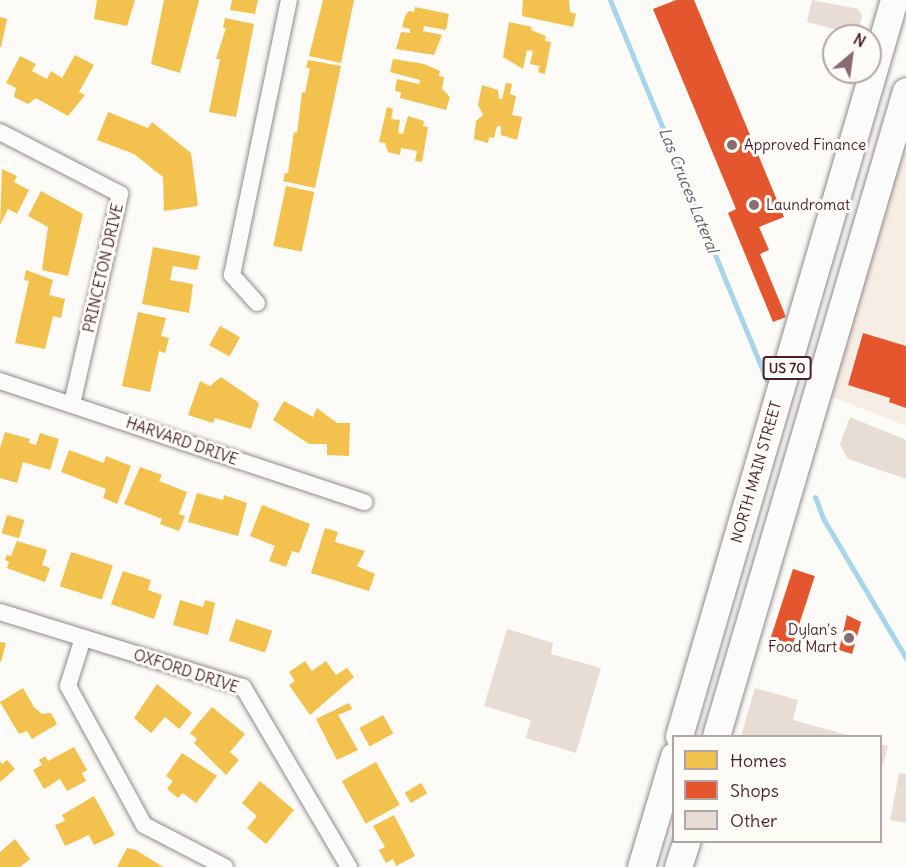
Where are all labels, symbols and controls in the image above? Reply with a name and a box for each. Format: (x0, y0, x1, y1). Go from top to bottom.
north arrow (822, 24, 882, 84)
text: N (850, 29, 869, 51)
water label: Las Cruces Lateral (655, 125, 723, 255)
place label: Approved Finance (744, 136, 866, 154)
marker: Approved Finance (725, 138, 739, 152)
place label: Laundromat (766, 196, 850, 214)
marker: Laundromat (747, 198, 761, 212)
street label: PRINCETON DRIVE (79, 202, 127, 334)
road number: US 70 (762, 357, 812, 379)
street label: NORTH MAIN STREET (727, 399, 785, 545)
street label: HARVARD DRIVE (124, 413, 240, 469)
place label: Dylan's Food Mart (768, 620, 837, 655)
marker: Dylan's Food Mart (842, 631, 856, 645)
street label: OXFORD DRIVE (131, 646, 241, 696)
legend (672, 735, 882, 843)
text: Homes (730, 749, 787, 772)
text: Shops (730, 779, 779, 802)
text: Other (730, 809, 777, 832)

